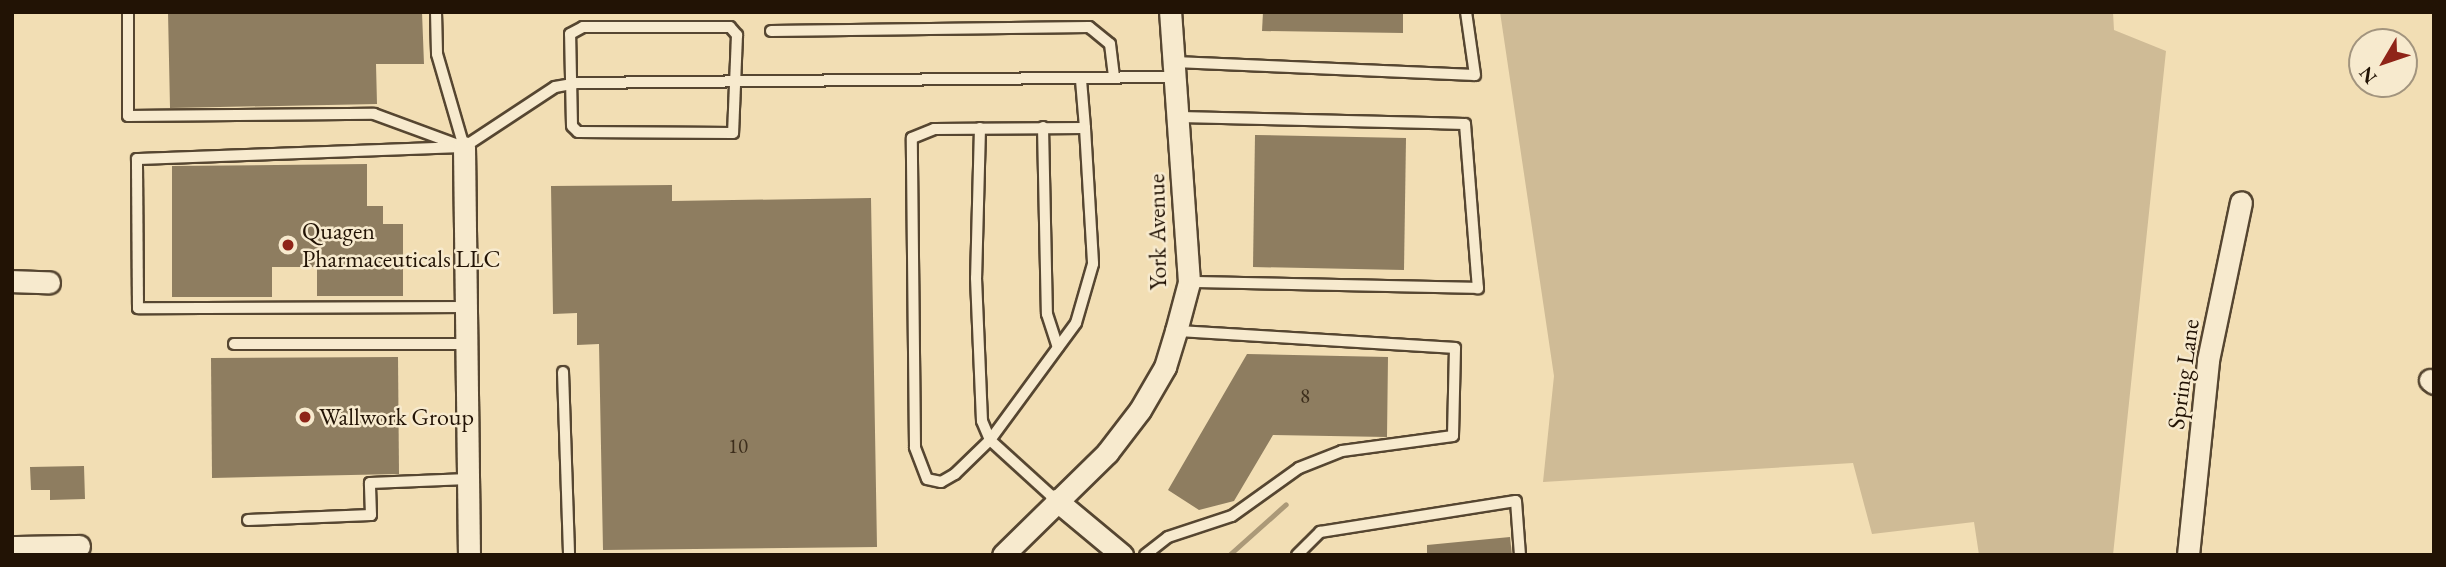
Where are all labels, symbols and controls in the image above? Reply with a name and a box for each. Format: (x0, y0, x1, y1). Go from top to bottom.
north arrow (2348, 28, 2418, 98)
text: N (2353, 61, 2382, 89)
street label: York Avenue (1142, 174, 1172, 290)
place label: Quagen Pharmaceuticals LLC (302, 217, 501, 273)
marker: Quagen Pharmaceuticals LLC (280, 237, 296, 253)
street label: Spring Lane (2161, 317, 2205, 431)
house number: 8 (1300, 383, 1310, 409)
place label: Wallwork Group (319, 403, 474, 431)
marker: Wallwork Group (297, 409, 313, 425)
house number: 10 (728, 433, 748, 459)

